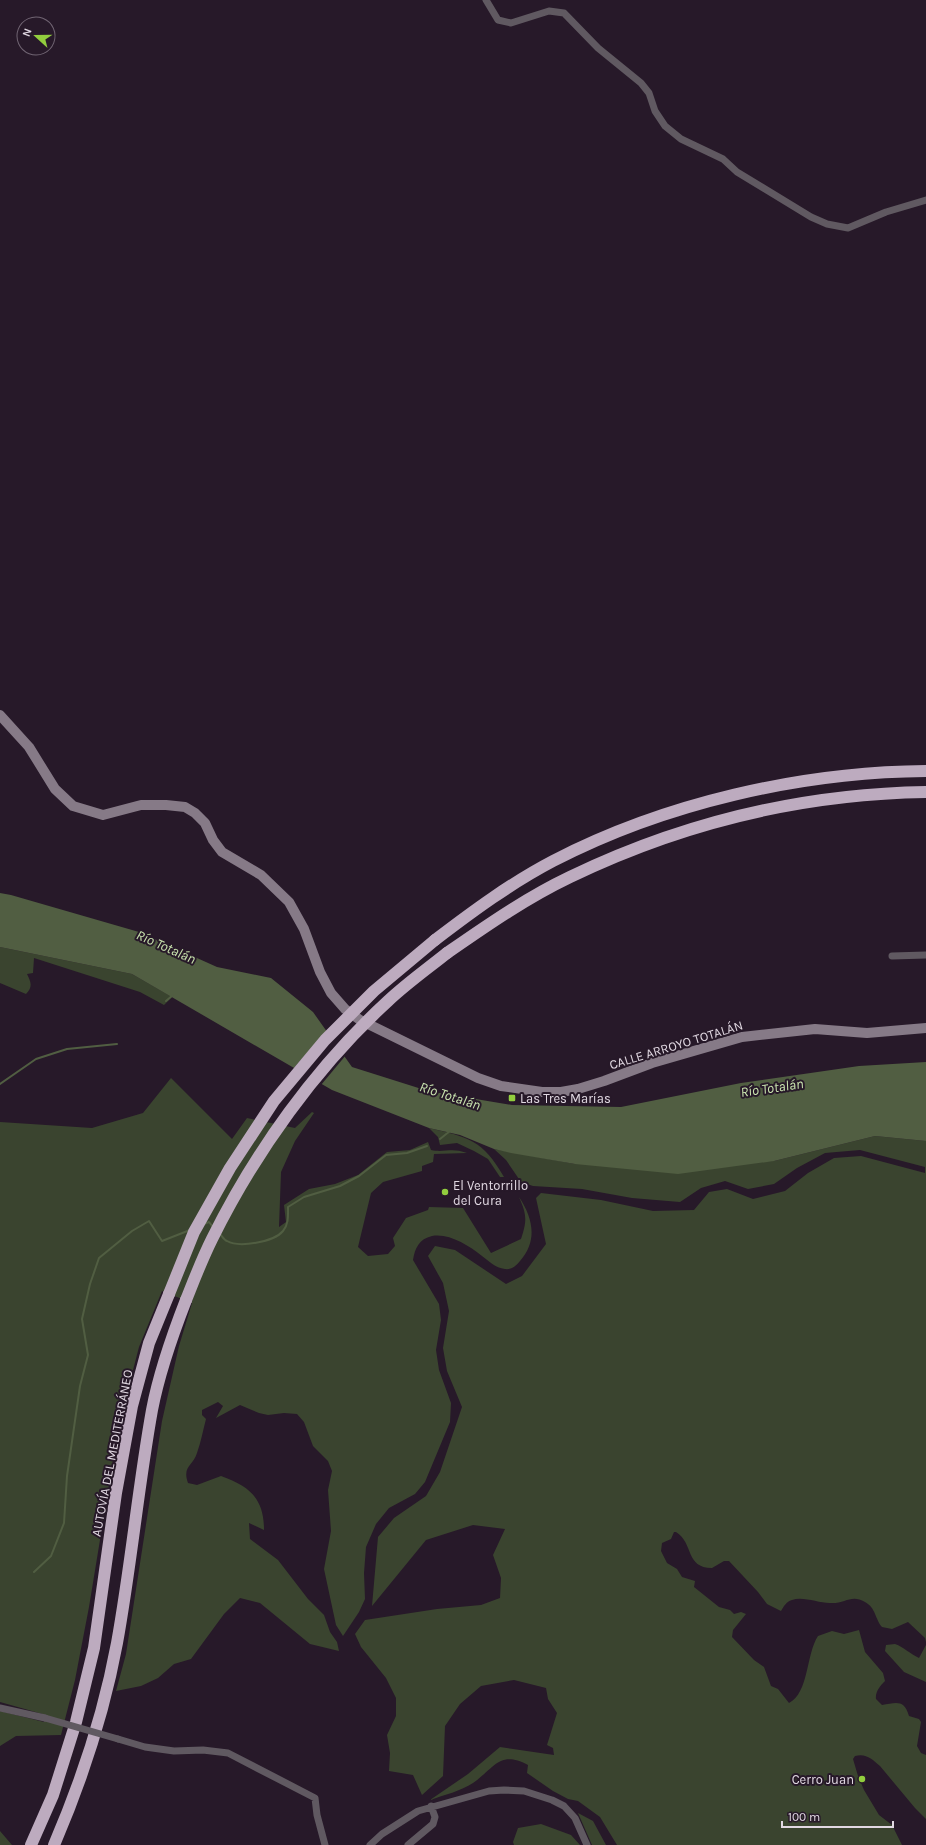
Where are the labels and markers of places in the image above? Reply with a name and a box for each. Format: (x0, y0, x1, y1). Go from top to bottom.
place label: Las Tres Marías (520, 1091, 611, 1106)
marker: Las Tres Marías (507, 1093, 517, 1103)
place label: El Ventorrillo del Cura (453, 1178, 528, 1208)
marker: El Ventorrillo del Cura (440, 1187, 450, 1197)
place label: Cerro Juan (792, 1772, 854, 1787)
marker: Cerro Juan (857, 1774, 867, 1784)

